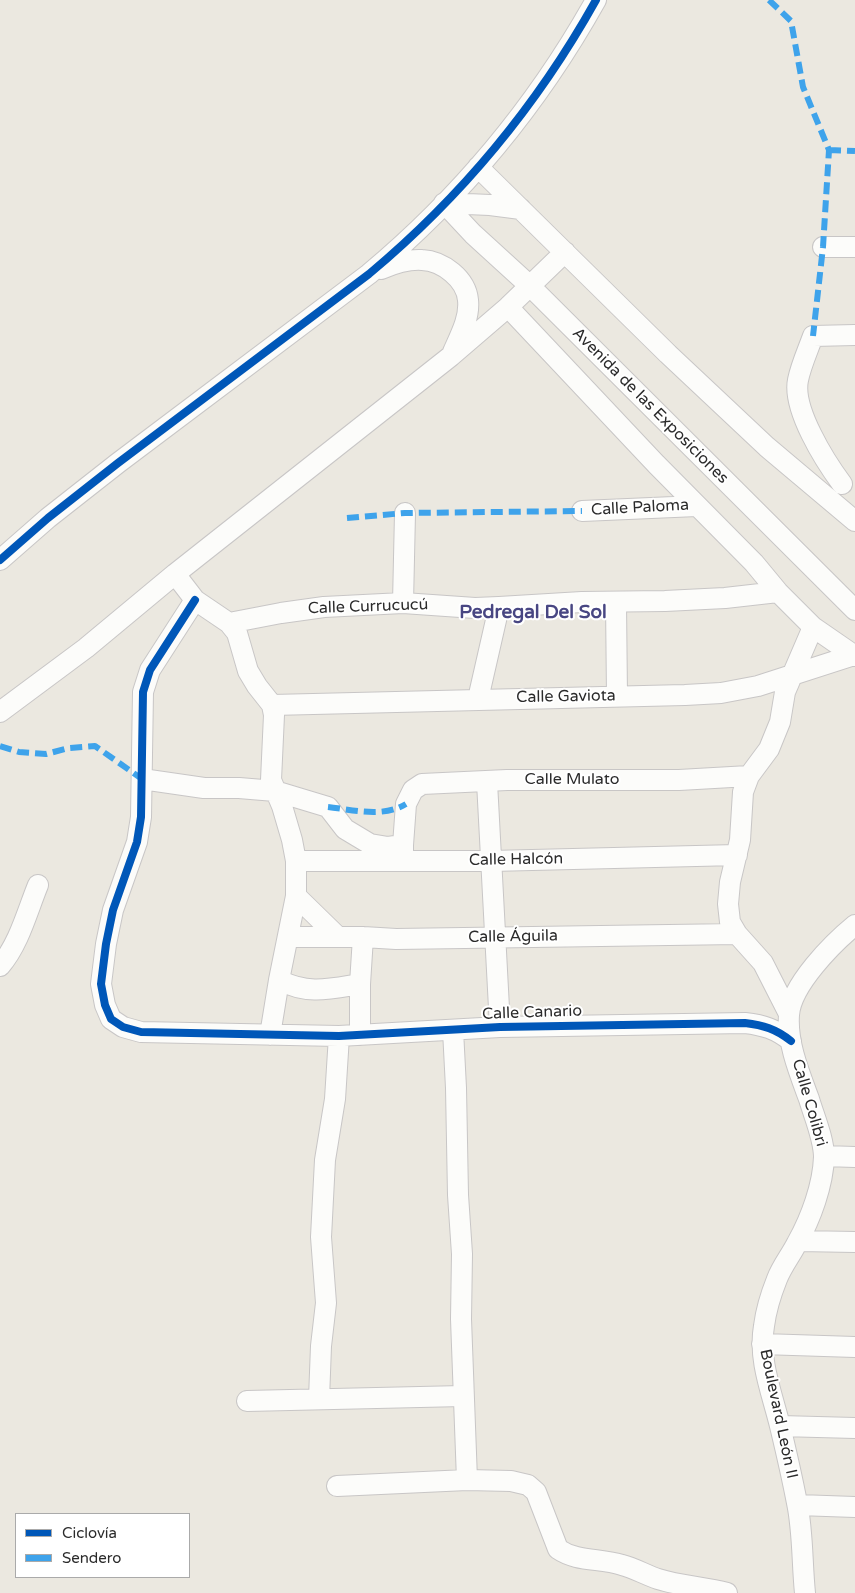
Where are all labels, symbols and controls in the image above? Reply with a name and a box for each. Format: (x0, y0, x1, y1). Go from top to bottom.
street label: Avenida de las Exposiciones (568, 324, 732, 488)
street label: Calle Paloma (591, 496, 689, 520)
street label: Calle Currucucú (307, 595, 429, 619)
district label: Pedregal Del Sol (459, 602, 607, 624)
street label: Calle Gaviota (516, 687, 616, 707)
street label: Calle Mulato (525, 770, 619, 790)
street label: Calle Halcón (469, 850, 563, 870)
street label: Calle Águila (468, 927, 558, 947)
street label: Calle Canario (482, 1002, 582, 1024)
street label: Calle Colibri (787, 1057, 831, 1149)
street label: Boulevard León II (755, 1347, 801, 1481)
legend (15, 1513, 190, 1578)
text: Ciclovía (62, 1524, 117, 1542)
text: Sendero (62, 1549, 121, 1567)

